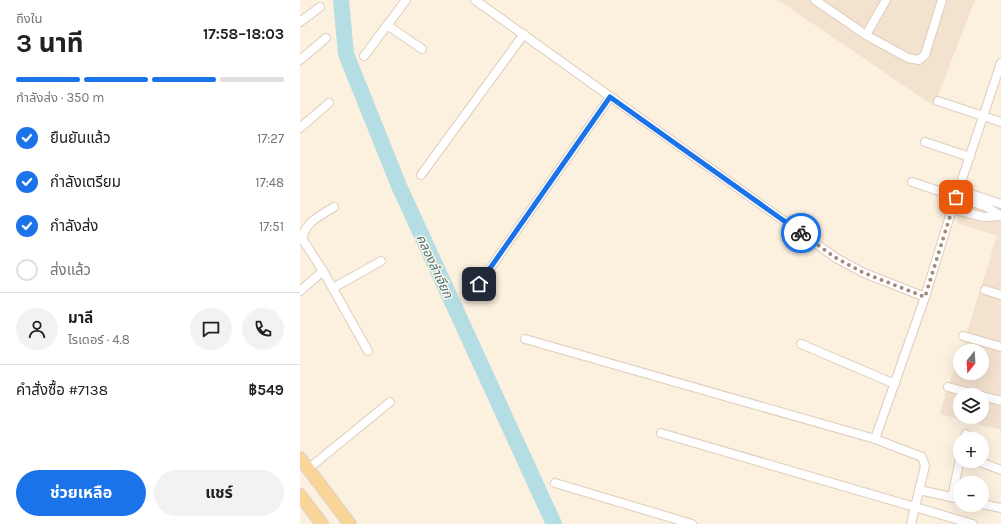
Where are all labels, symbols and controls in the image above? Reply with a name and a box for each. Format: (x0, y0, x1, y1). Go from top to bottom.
text: ถึงใน (16, 11, 42, 26)
text: 17:58–18:03 (203, 25, 284, 43)
text: 3 นาที (16, 28, 84, 59)
text: กำลังส่ง · 350 m (16, 90, 104, 105)
icon: check (16, 127, 38, 149)
text: ยืนยันแล้ว (50, 129, 111, 147)
text: 17:27 (257, 131, 284, 146)
icon: check (16, 171, 38, 193)
text: กำลังเตรียม (50, 173, 121, 191)
text: 17:48 (255, 175, 284, 190)
pin (939, 180, 973, 214)
icon: bag (945, 186, 967, 208)
courier (781, 213, 821, 253)
icon: check (16, 215, 38, 237)
text: กำลังส่ง (50, 217, 98, 235)
text: 17:51 (259, 219, 284, 234)
icon: bike (790, 222, 812, 244)
water label: คลองลำเจียก (413, 232, 456, 301)
text: ส่งแล้ว (50, 261, 91, 279)
pin (462, 267, 496, 301)
icon: home (468, 273, 490, 295)
button: person (16, 308, 58, 350)
button: chat (190, 308, 232, 350)
button: phone (242, 308, 284, 350)
text: มาลี (68, 309, 93, 327)
text: ไรเดอร์ · 4.8 (68, 332, 130, 347)
north arrow (953, 344, 989, 380)
map controls (953, 344, 989, 512)
text: คำสั่งซื้อ #7138 (16, 381, 108, 399)
text: ฿549 (248, 381, 284, 399)
button: layers (953, 388, 989, 424)
button: + (953, 432, 989, 468)
button: ช่วยเหลือ (16, 470, 146, 516)
button: แชร์ (154, 470, 284, 516)
button: − (953, 476, 989, 512)

